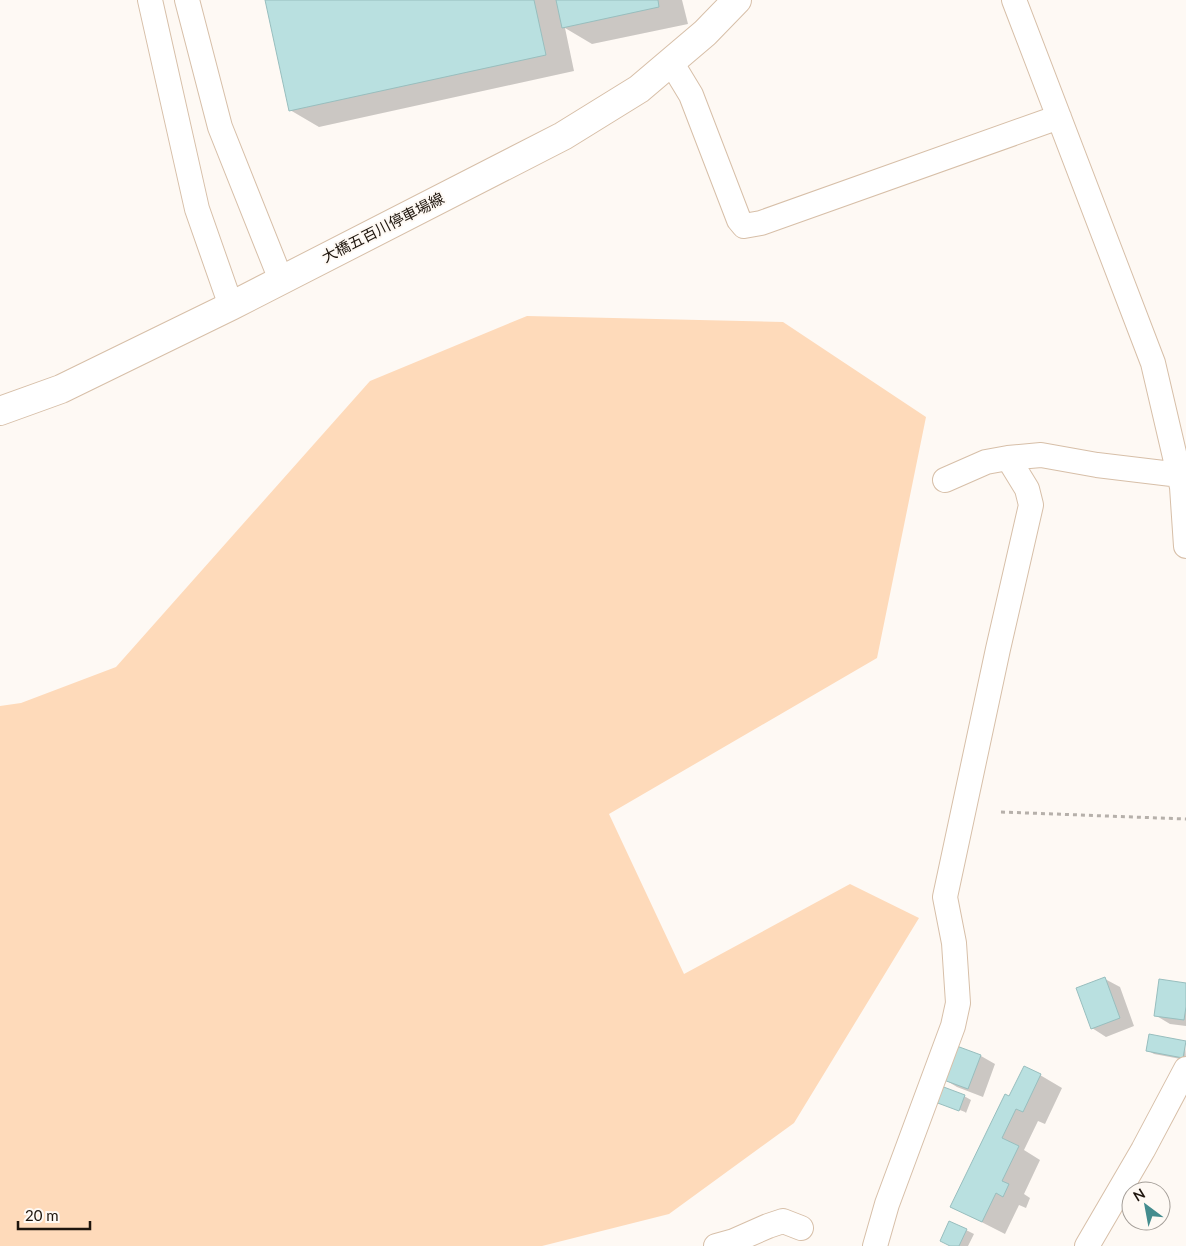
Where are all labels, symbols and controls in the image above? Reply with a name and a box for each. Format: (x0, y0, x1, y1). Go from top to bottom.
street label: 大橋五百川停車場線 (318, 188, 447, 266)
north arrow (1121, 1181, 1171, 1231)
text: N (1130, 1184, 1148, 1205)
scale bar (18, 1198, 90, 1230)
text: 20 m (25, 1206, 59, 1224)

